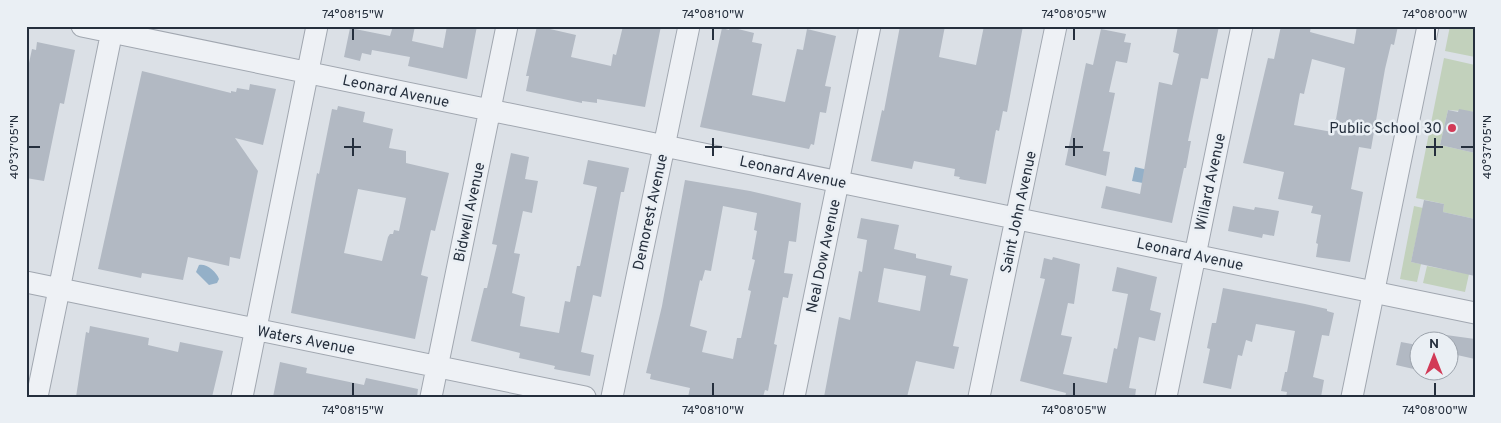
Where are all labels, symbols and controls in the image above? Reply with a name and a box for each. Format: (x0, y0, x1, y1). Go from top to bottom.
text: 74°08'15"W (322, 7, 384, 23)
text: 74°08'10"W (682, 7, 744, 23)
text: 74°08'05"W (1041, 7, 1107, 23)
text: 74°08'00"W (1402, 7, 1468, 23)
street label: Leonard Avenue (341, 72, 451, 113)
text: 40°37'05"N (7, 115, 23, 179)
text: 40°37'05"N (1480, 115, 1496, 179)
place label: Public School 30 (1329, 120, 1442, 139)
marker: Public School 30 (1446, 122, 1458, 134)
street label: Willard Avenue (1192, 132, 1231, 233)
street label: Saint John Avenue (997, 149, 1042, 275)
street label: Demorest Avenue (630, 152, 673, 272)
street label: Leonard Avenue (738, 153, 848, 194)
street label: Bidwell Avenue (451, 161, 490, 264)
street label: Neal Dow Avenue (803, 198, 846, 315)
street label: Leonard Avenue (1135, 235, 1245, 276)
street label: Waters Avenue (255, 323, 356, 360)
north arrow (1408, 330, 1458, 380)
text: N (1429, 336, 1439, 353)
text: 74°08'15"W (322, 403, 384, 419)
text: 74°08'10"W (682, 403, 744, 419)
text: 74°08'05"W (1041, 403, 1107, 419)
text: 74°08'00"W (1402, 403, 1468, 419)

